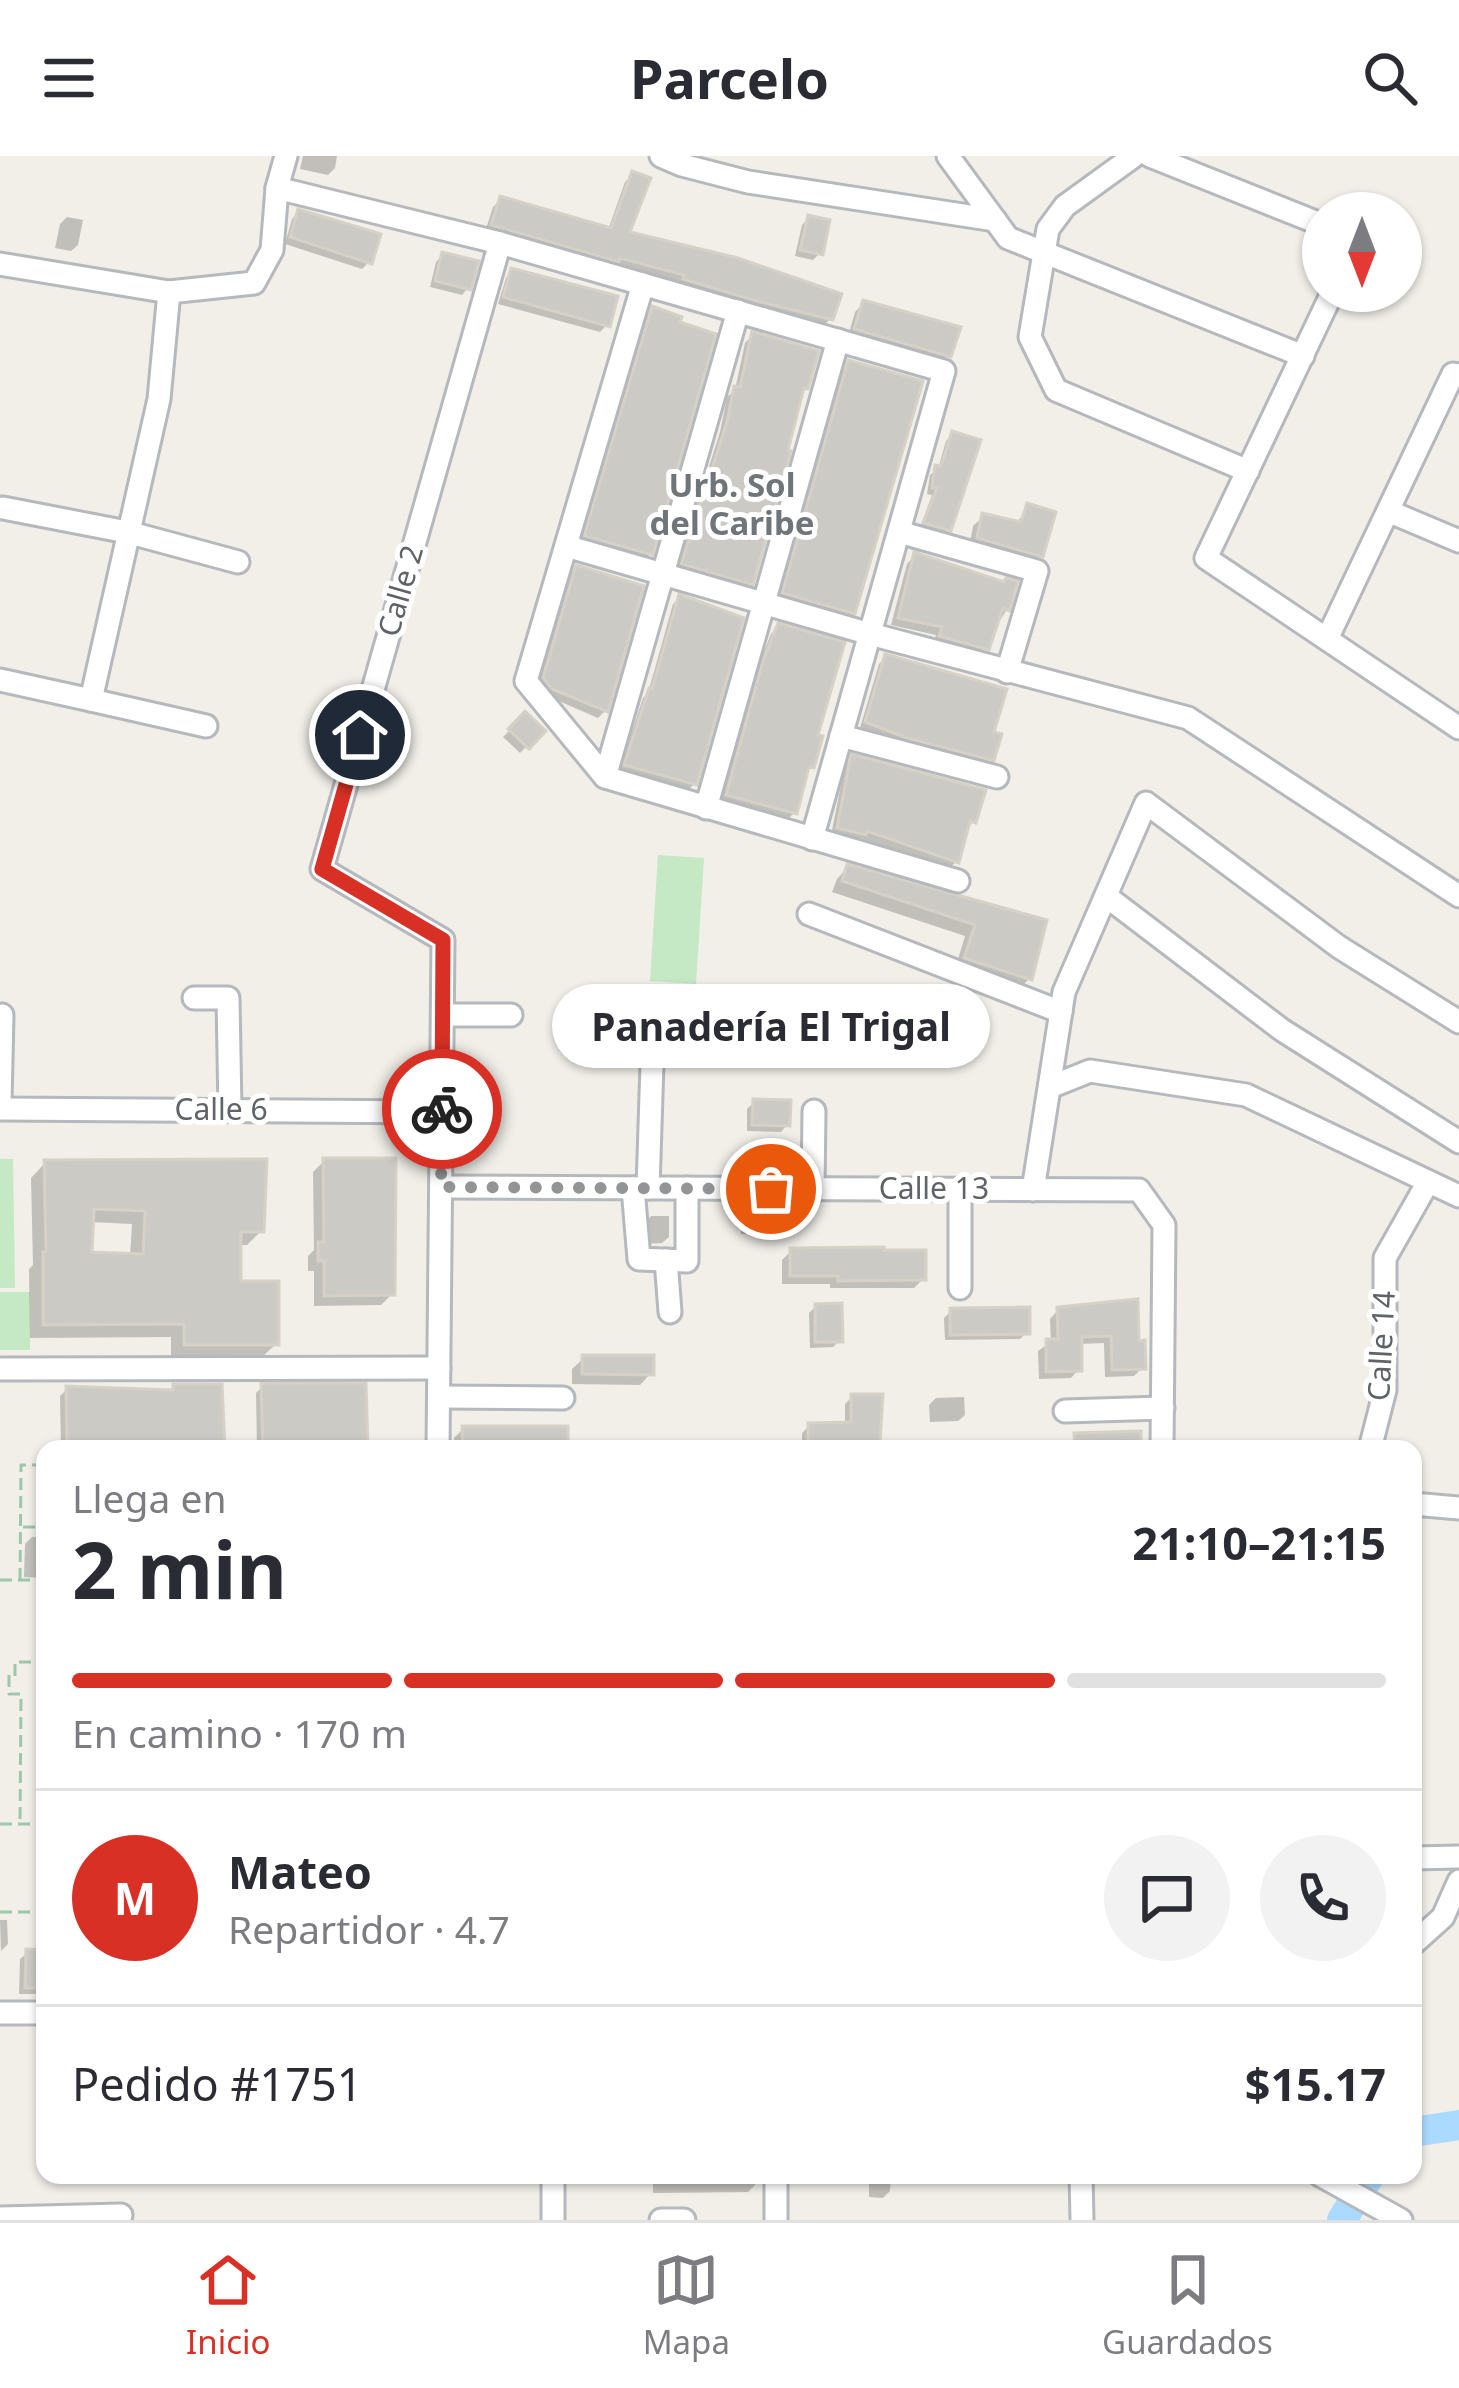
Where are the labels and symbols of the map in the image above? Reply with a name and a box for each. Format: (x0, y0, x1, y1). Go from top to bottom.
north arrow (1302, 192, 1422, 312)
district label: Urb. Sol del Caribe (649, 462, 815, 545)
street label: Calle 2 (367, 540, 432, 641)
pin (309, 684, 411, 786)
callout: Panadería El Trigal (552, 985, 990, 1069)
courier (382, 1049, 502, 1169)
street label: Calle 6 (174, 1088, 268, 1129)
pin (720, 1138, 822, 1240)
street label: Calle 13 (879, 1167, 989, 1208)
street label: Calle 14 (1357, 1290, 1404, 1402)

